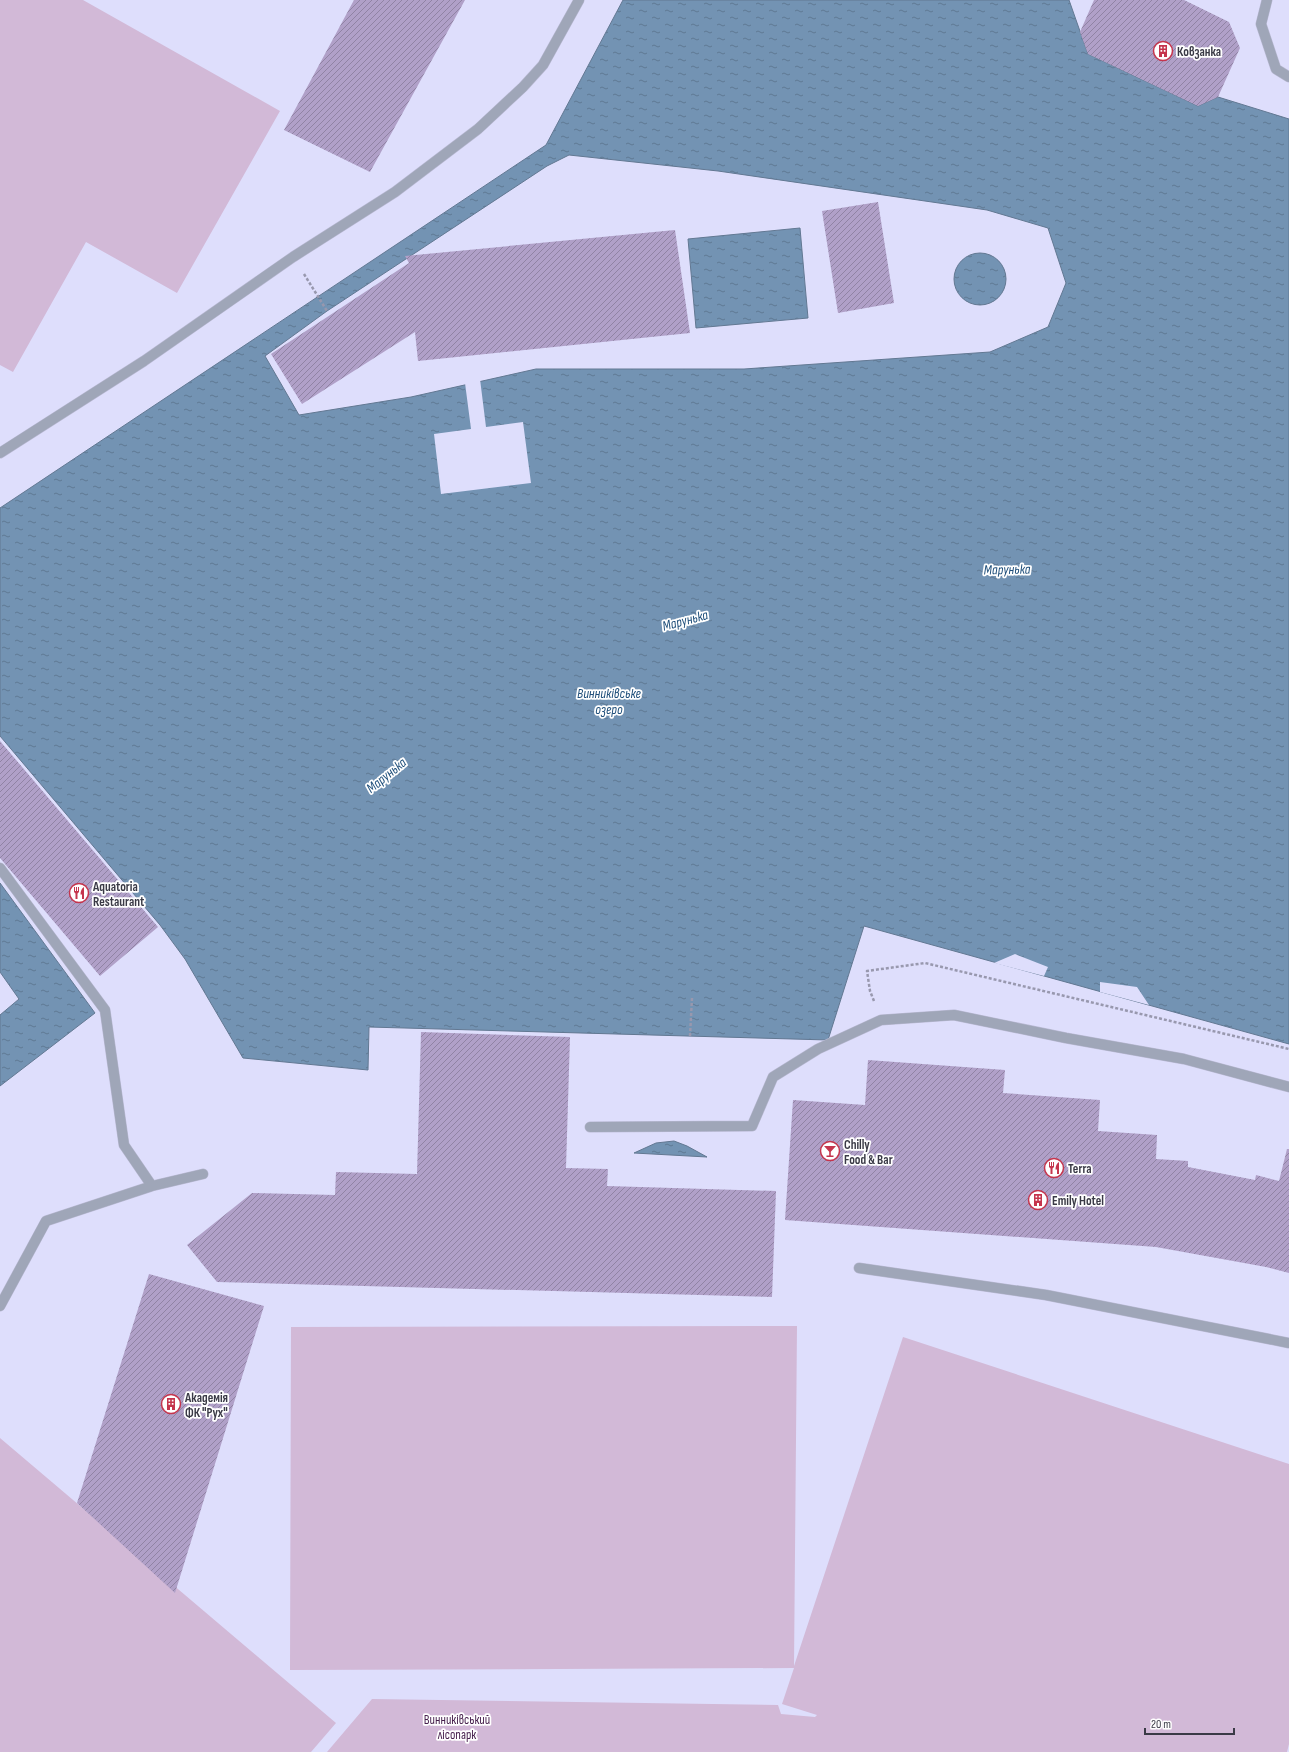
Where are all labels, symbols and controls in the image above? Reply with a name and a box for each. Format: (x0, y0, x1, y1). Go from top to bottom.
building icon: Ковзанка (1152, 40, 1174, 62)
place label: Ковзанка (1177, 44, 1221, 60)
water label: Марунька (984, 561, 1031, 578)
water label: Марунька (660, 606, 710, 635)
water label: Винниківське озеро (577, 685, 641, 718)
water label: Марунька (363, 754, 410, 797)
place label: Aquatoria Restaurant (92, 879, 145, 910)
restaurant icon: Aquatoria Restaurant (68, 882, 90, 904)
place label: Chilly Food & Bar (844, 1137, 893, 1168)
bar icon: Chilly Food & Bar (819, 1140, 841, 1162)
restaurant icon: Terra (1043, 1157, 1065, 1179)
place label: Terra (1068, 1161, 1092, 1177)
building icon: Emily Hotel (1027, 1189, 1049, 1211)
place label: Emily Hotel (1052, 1193, 1104, 1209)
place label: Академія ФК "Рух" (184, 1390, 228, 1421)
building icon: Академія ФК "Рух" (160, 1393, 182, 1415)
scale bar (1145, 1710, 1234, 1736)
park label: Винниківський лісопарк (424, 1712, 490, 1743)
text: 20 m (1151, 1717, 1171, 1732)

